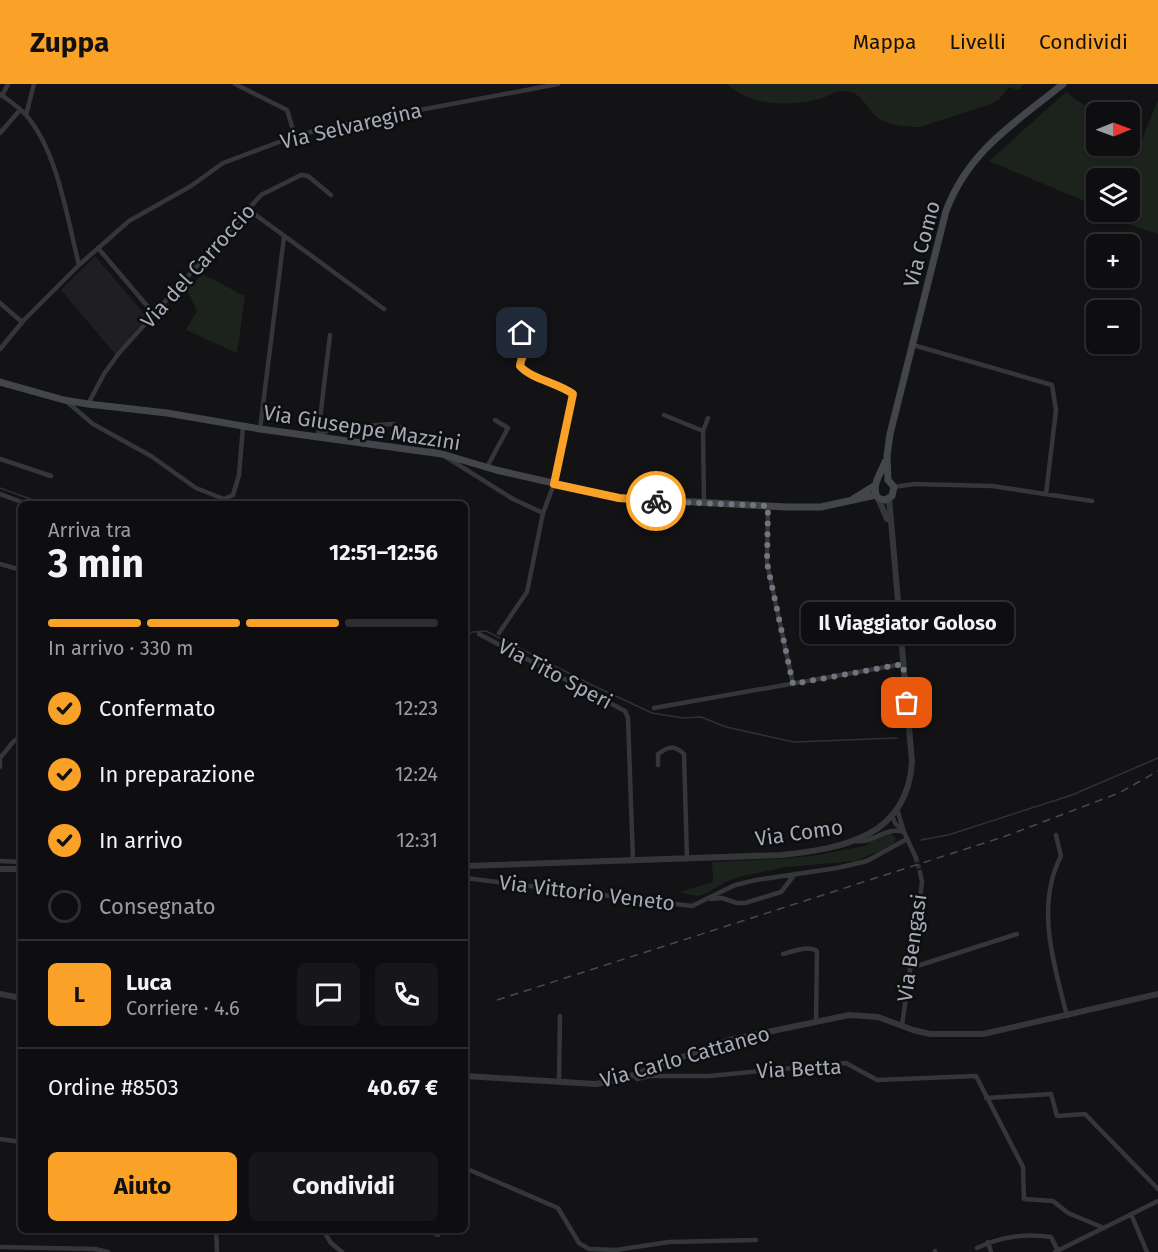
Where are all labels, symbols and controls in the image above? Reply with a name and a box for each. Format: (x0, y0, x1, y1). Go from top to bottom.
text: Zuppa (30, 26, 109, 59)
text: Mappa (853, 29, 917, 55)
text: Livelli (950, 29, 1006, 55)
text: Condividi (1039, 29, 1128, 55)
street label: Via Selvaregina (278, 97, 424, 155)
north arrow (1086, 102, 1140, 156)
map controls (1086, 102, 1140, 354)
button: layers (1086, 168, 1140, 222)
street label: Via del Carroccio (135, 198, 261, 334)
street label: Via Como (898, 198, 946, 290)
button: + (1086, 234, 1140, 288)
button: − (1086, 300, 1140, 354)
pin (496, 307, 547, 358)
icon: home (505, 316, 538, 349)
street label: Via Giuseppe Mazzini (261, 400, 463, 456)
courier (626, 471, 686, 531)
icon: bike (640, 485, 673, 518)
text: Arriva tra (48, 518, 131, 542)
text: 12:51–12:56 (329, 539, 438, 566)
text: 3 min (48, 541, 144, 587)
callout: Il Viaggiator Goloso (800, 601, 1014, 643)
text: Il Viaggiator Goloso (818, 611, 997, 635)
street label: Via Tito Speri (493, 633, 617, 715)
text: In arrivo · 330 m (48, 636, 193, 660)
pin (881, 677, 932, 728)
icon: bag (890, 686, 923, 719)
icon: check (48, 692, 81, 725)
text: Confermato (99, 695, 216, 722)
text: 12:23 (395, 696, 438, 720)
icon: check (48, 758, 81, 791)
text: In preparazione (99, 761, 255, 788)
text: 12:24 (395, 762, 438, 786)
street label: Via Como (753, 814, 845, 852)
icon: check (48, 824, 81, 857)
text: In arrivo (99, 827, 183, 854)
text: 12:31 (396, 828, 438, 852)
street label: Via Vittorio Veneto (498, 869, 676, 917)
street label: Via Bengasi (892, 892, 932, 1004)
text: Consegnato (99, 893, 216, 920)
button: chat (297, 963, 360, 1026)
button: phone (375, 963, 438, 1026)
text: Luca (126, 969, 172, 996)
text: L (74, 981, 85, 1008)
text: Corriere · 4.6 (126, 996, 240, 1020)
street label: Via Carlo Cattaneo (597, 1020, 773, 1094)
street label: Via Betta (756, 1054, 842, 1084)
text: Ordine #8503 (48, 1074, 179, 1101)
text: 40.67 € (367, 1074, 438, 1101)
button: Aiuto (48, 1152, 237, 1221)
button: Condividi (249, 1152, 438, 1221)

